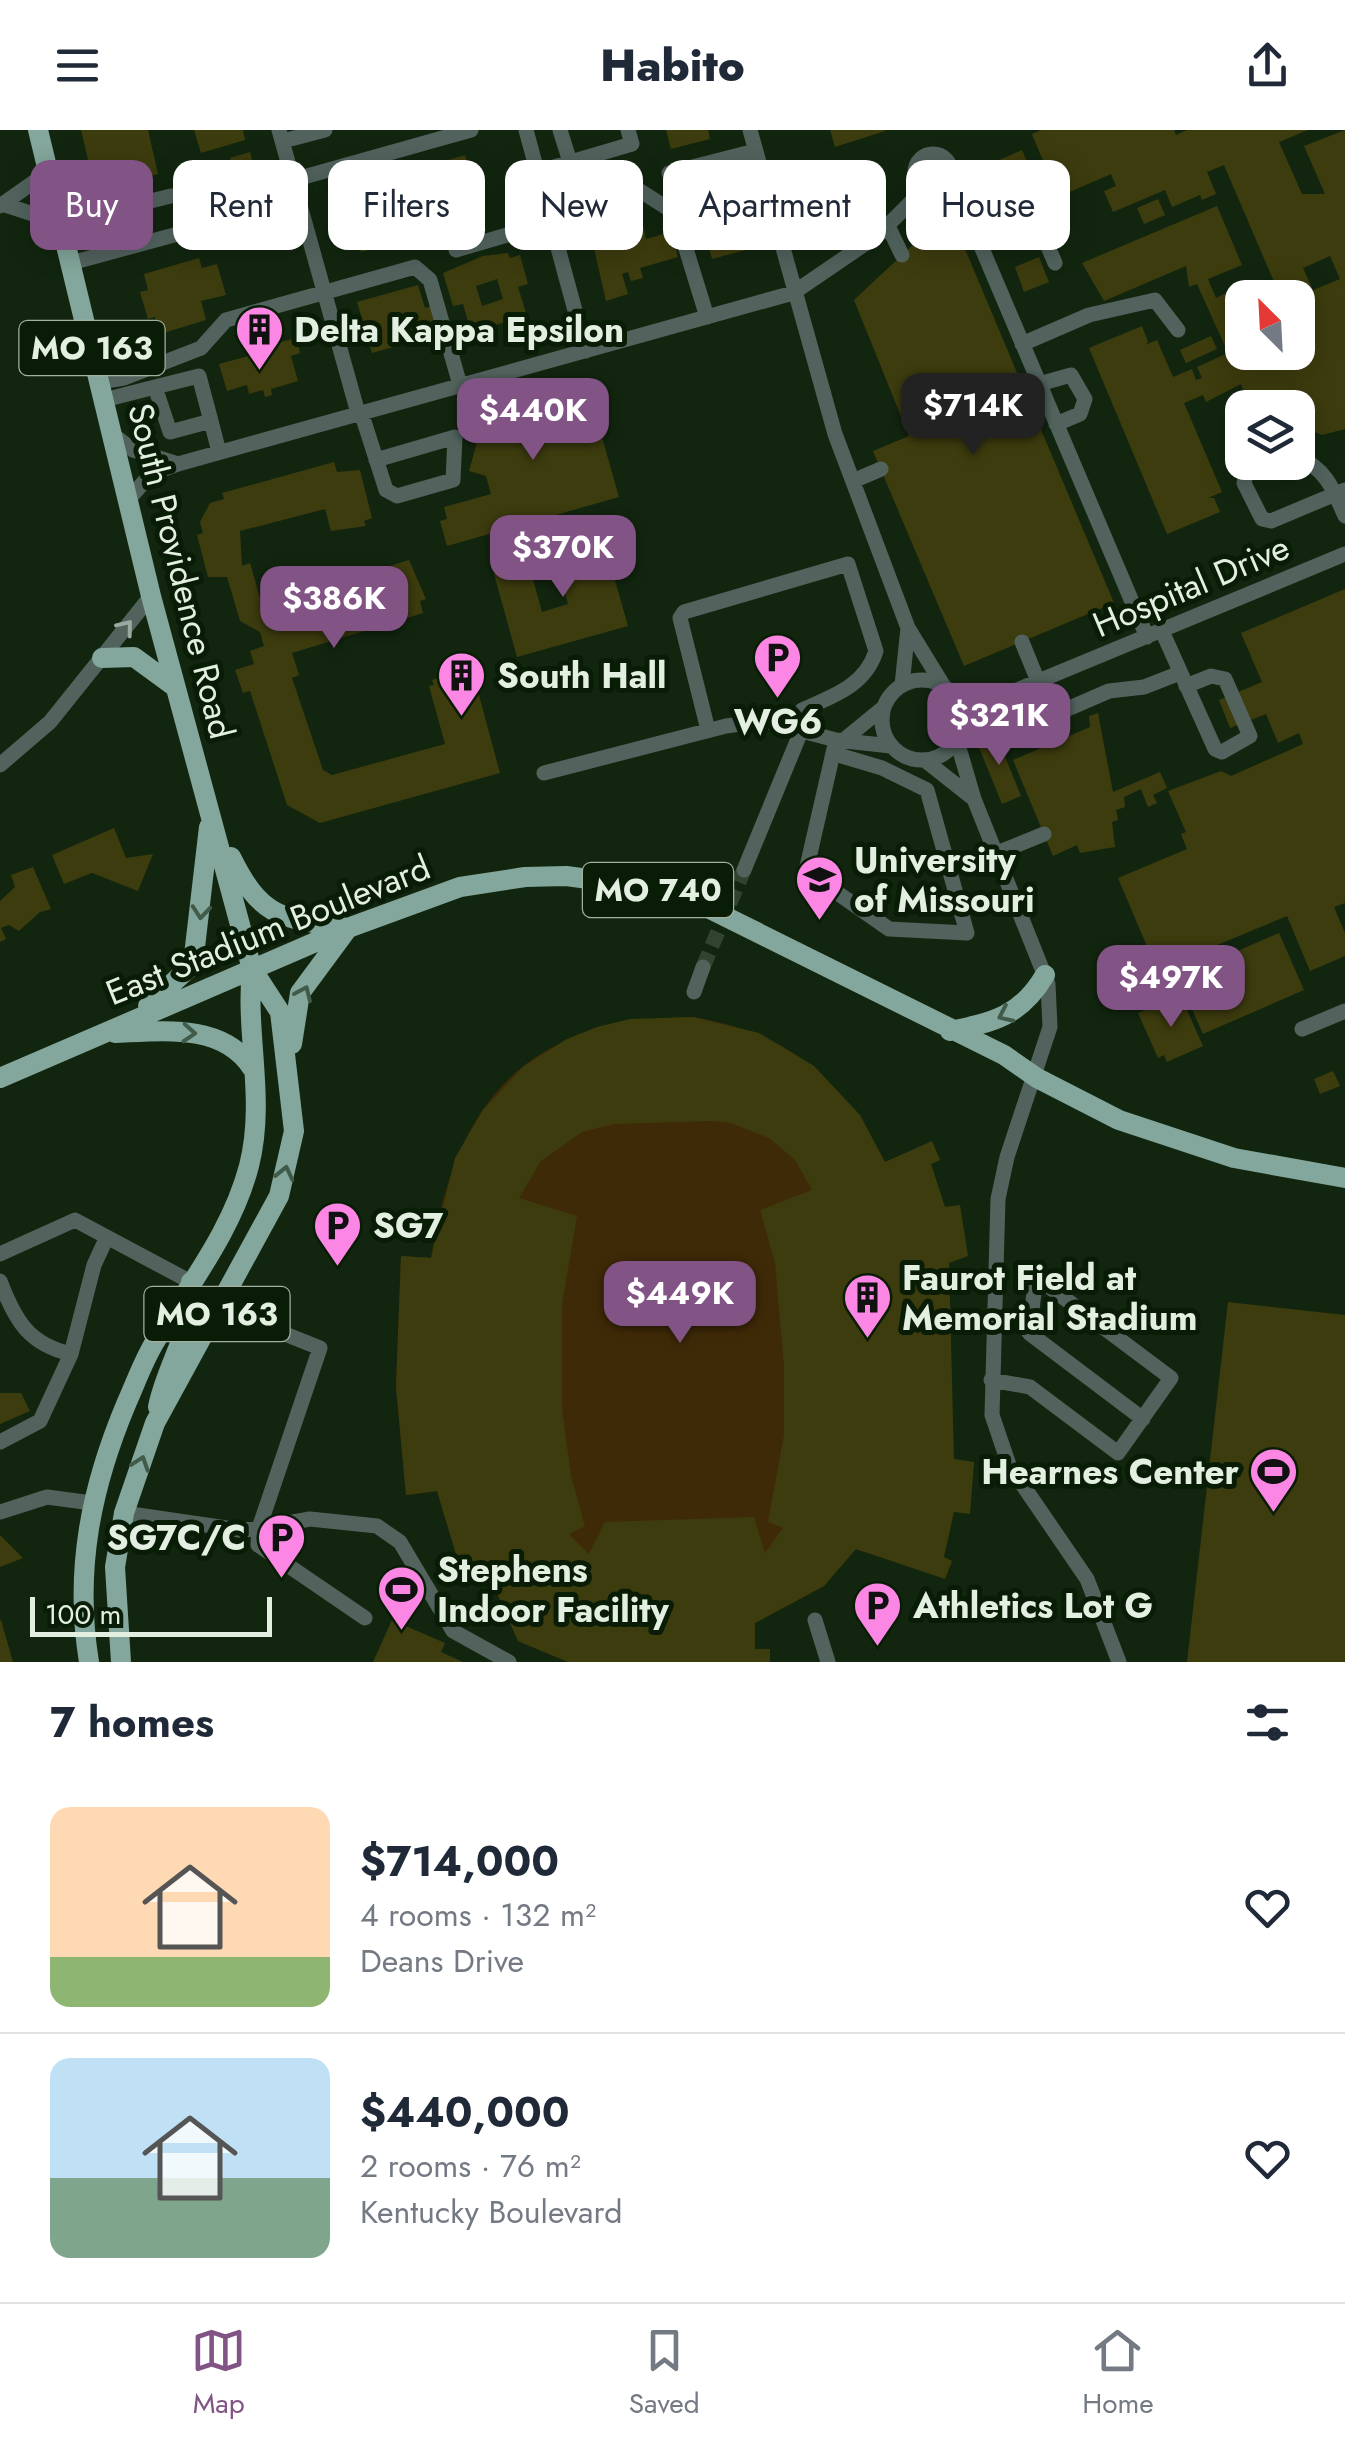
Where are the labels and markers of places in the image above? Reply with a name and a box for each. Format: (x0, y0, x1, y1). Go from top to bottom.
building icon: Delta Kappa Epsilon (233, 304, 285, 372)
place label: Delta Kappa Epsilon (294, 305, 624, 355)
pin: $714K (903, 373, 1043, 458)
pin: $440K (463, 378, 603, 463)
pin: $370K (493, 515, 633, 600)
pin: $386K (264, 566, 404, 651)
parking icon: WG6 (752, 632, 804, 700)
building icon: South Hall (436, 650, 488, 718)
place label: South Hall (497, 651, 666, 701)
pin: $321K (929, 683, 1069, 768)
place label: WG6 (734, 697, 822, 747)
place label: University of Missouri (854, 835, 1035, 925)
school or university icon: University of Missouri (793, 854, 845, 922)
pin: $497K (1101, 945, 1241, 1030)
parking icon: SG7 (312, 1200, 364, 1268)
place label: SG7 (373, 1201, 444, 1251)
place label: Faurot Field at Memorial Stadium (902, 1253, 1197, 1343)
pin: $449K (610, 1261, 750, 1346)
building icon: Faurot Field at Memorial Stadium (841, 1272, 893, 1340)
sports icon: Hearnes Center (1248, 1446, 1300, 1514)
place label: Hearnes Center (981, 1447, 1240, 1497)
parking icon: SG7C/C (255, 1512, 307, 1580)
place label: SG7C/C (107, 1513, 246, 1563)
place label: Stephens Indoor Facility (437, 1545, 669, 1635)
sports icon: Stephens Indoor Facility (376, 1564, 428, 1632)
parking icon: Athletics Lot G (852, 1580, 904, 1648)
place label: Athletics Lot G (912, 1581, 1153, 1631)

